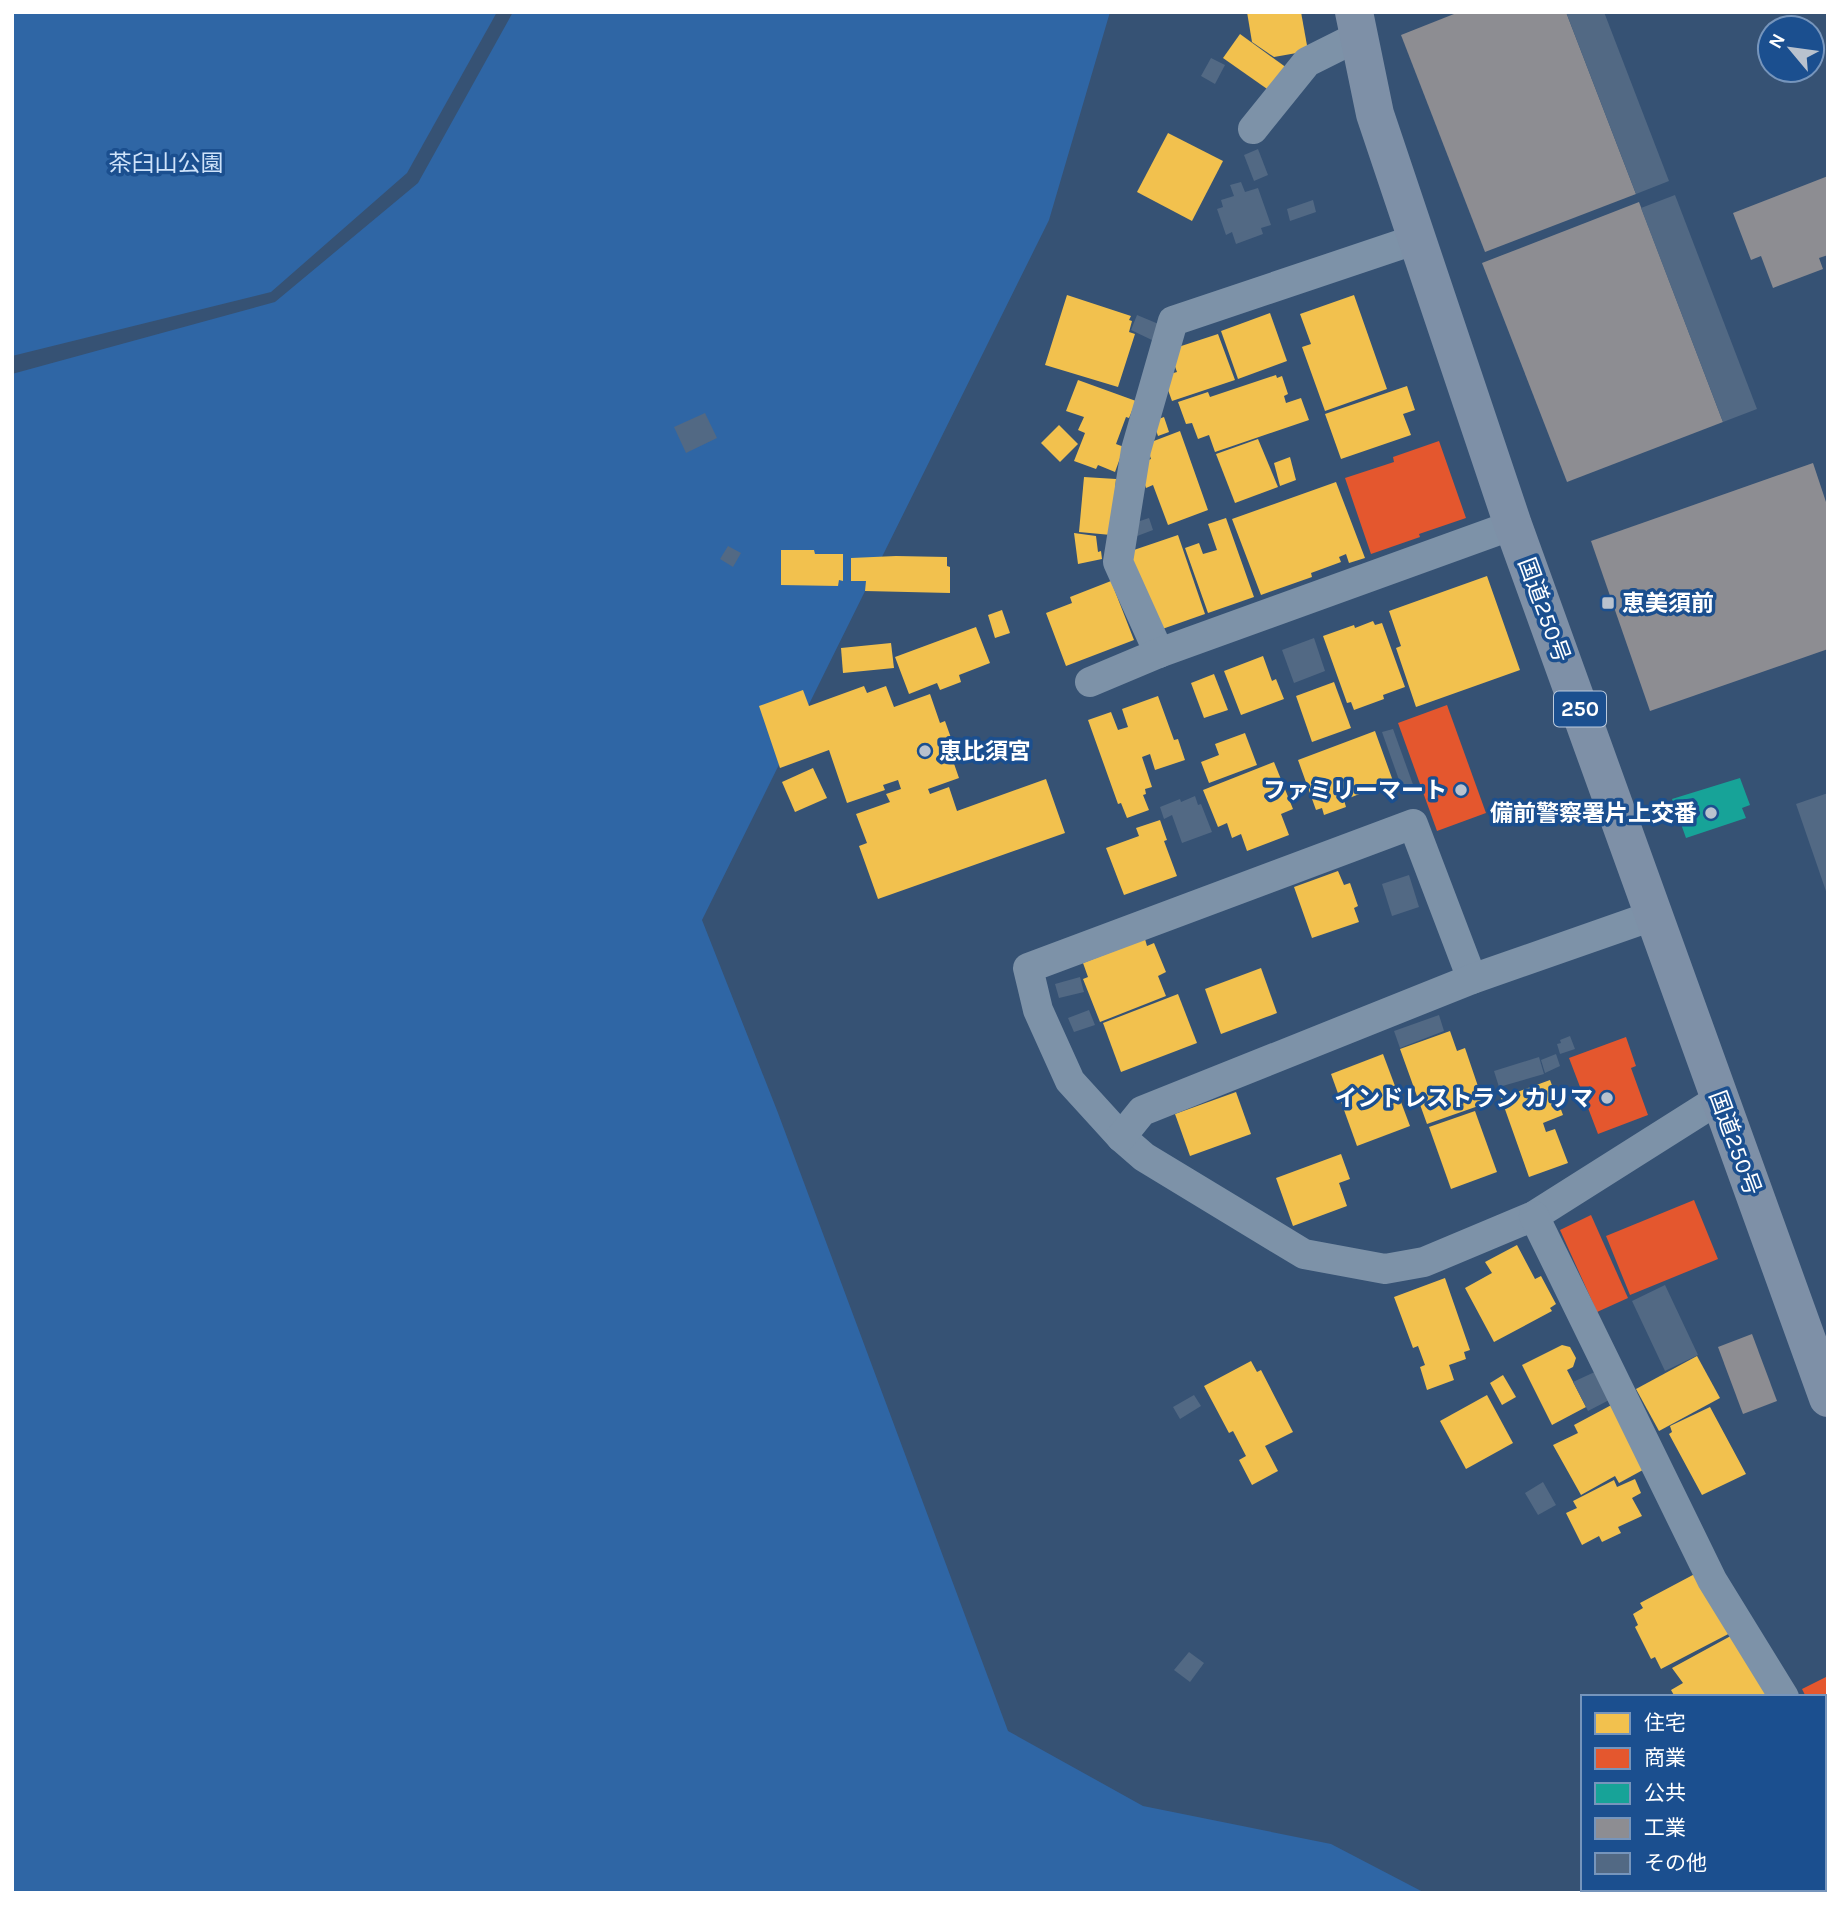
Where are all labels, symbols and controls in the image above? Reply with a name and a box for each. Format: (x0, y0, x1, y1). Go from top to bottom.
north arrow (1756, 14, 1826, 84)
text: N (1764, 30, 1790, 53)
park label: 茶臼山公園 (109, 150, 224, 177)
street label: 国道250号 (1513, 554, 1575, 666)
place label: 恵美須前 (1622, 590, 1714, 617)
marker: 恵美須前 (1600, 595, 1616, 611)
road number: 250 (1554, 692, 1606, 726)
place label: 恵比須宮 (939, 738, 1031, 765)
marker: 恵比須宮 (917, 743, 933, 759)
place label: ファミリーマート (1263, 777, 1447, 804)
marker: ファミリーマート (1453, 782, 1469, 798)
place label: 備前警察署片上交番 (1490, 800, 1697, 827)
marker: 備前警察署片上交番 (1703, 805, 1719, 821)
place label: インドレストラン カリマ (1334, 1085, 1593, 1112)
street label: 国道250号 (1704, 1087, 1766, 1199)
marker: インドレストラン カリマ (1599, 1090, 1615, 1106)
legend (1581, 1695, 1826, 1891)
text: 住宅 (1644, 1711, 1686, 1735)
text: 商業 (1644, 1746, 1686, 1770)
text: 公共 (1644, 1781, 1686, 1805)
text: 工業 (1644, 1816, 1686, 1840)
text: その他 (1644, 1851, 1707, 1875)

